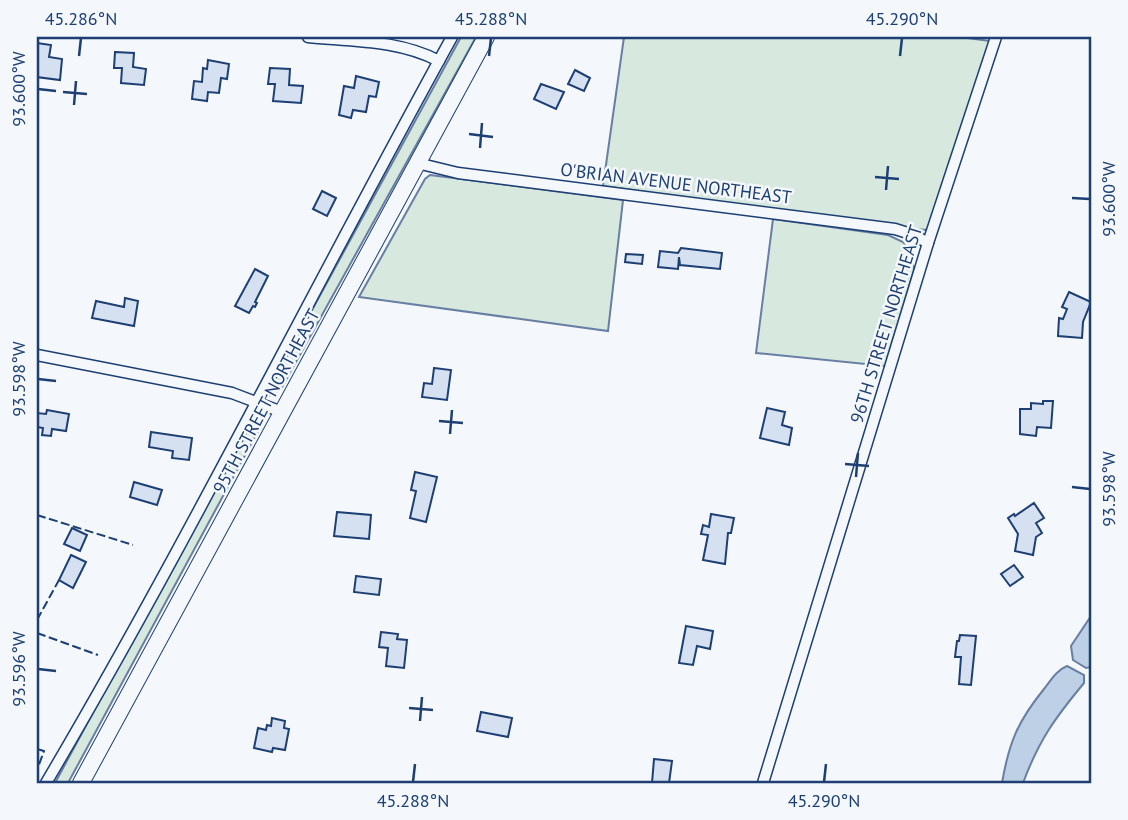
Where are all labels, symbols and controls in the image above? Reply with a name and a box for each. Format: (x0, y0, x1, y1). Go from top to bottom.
text: 45.286°N (45, 7, 117, 30)
text: 45.288°N (455, 7, 527, 30)
text: 45.290°N (866, 7, 938, 30)
text: 93.600°W (7, 51, 30, 127)
street label: O'BRIAN AVENUE NORTHEAST (559, 157, 793, 209)
text: 93.600°W (1097, 161, 1120, 237)
street label: 96TH STREET NORTHEAST (845, 222, 927, 426)
street label: 95TH STREET NORTHEAST (207, 305, 325, 497)
text: 93.598°W (7, 341, 30, 417)
text: 93.598°W (1097, 451, 1120, 527)
text: 93.596°W (7, 631, 30, 707)
text: 45.288°N (377, 789, 449, 812)
text: 45.290°N (788, 789, 860, 812)

